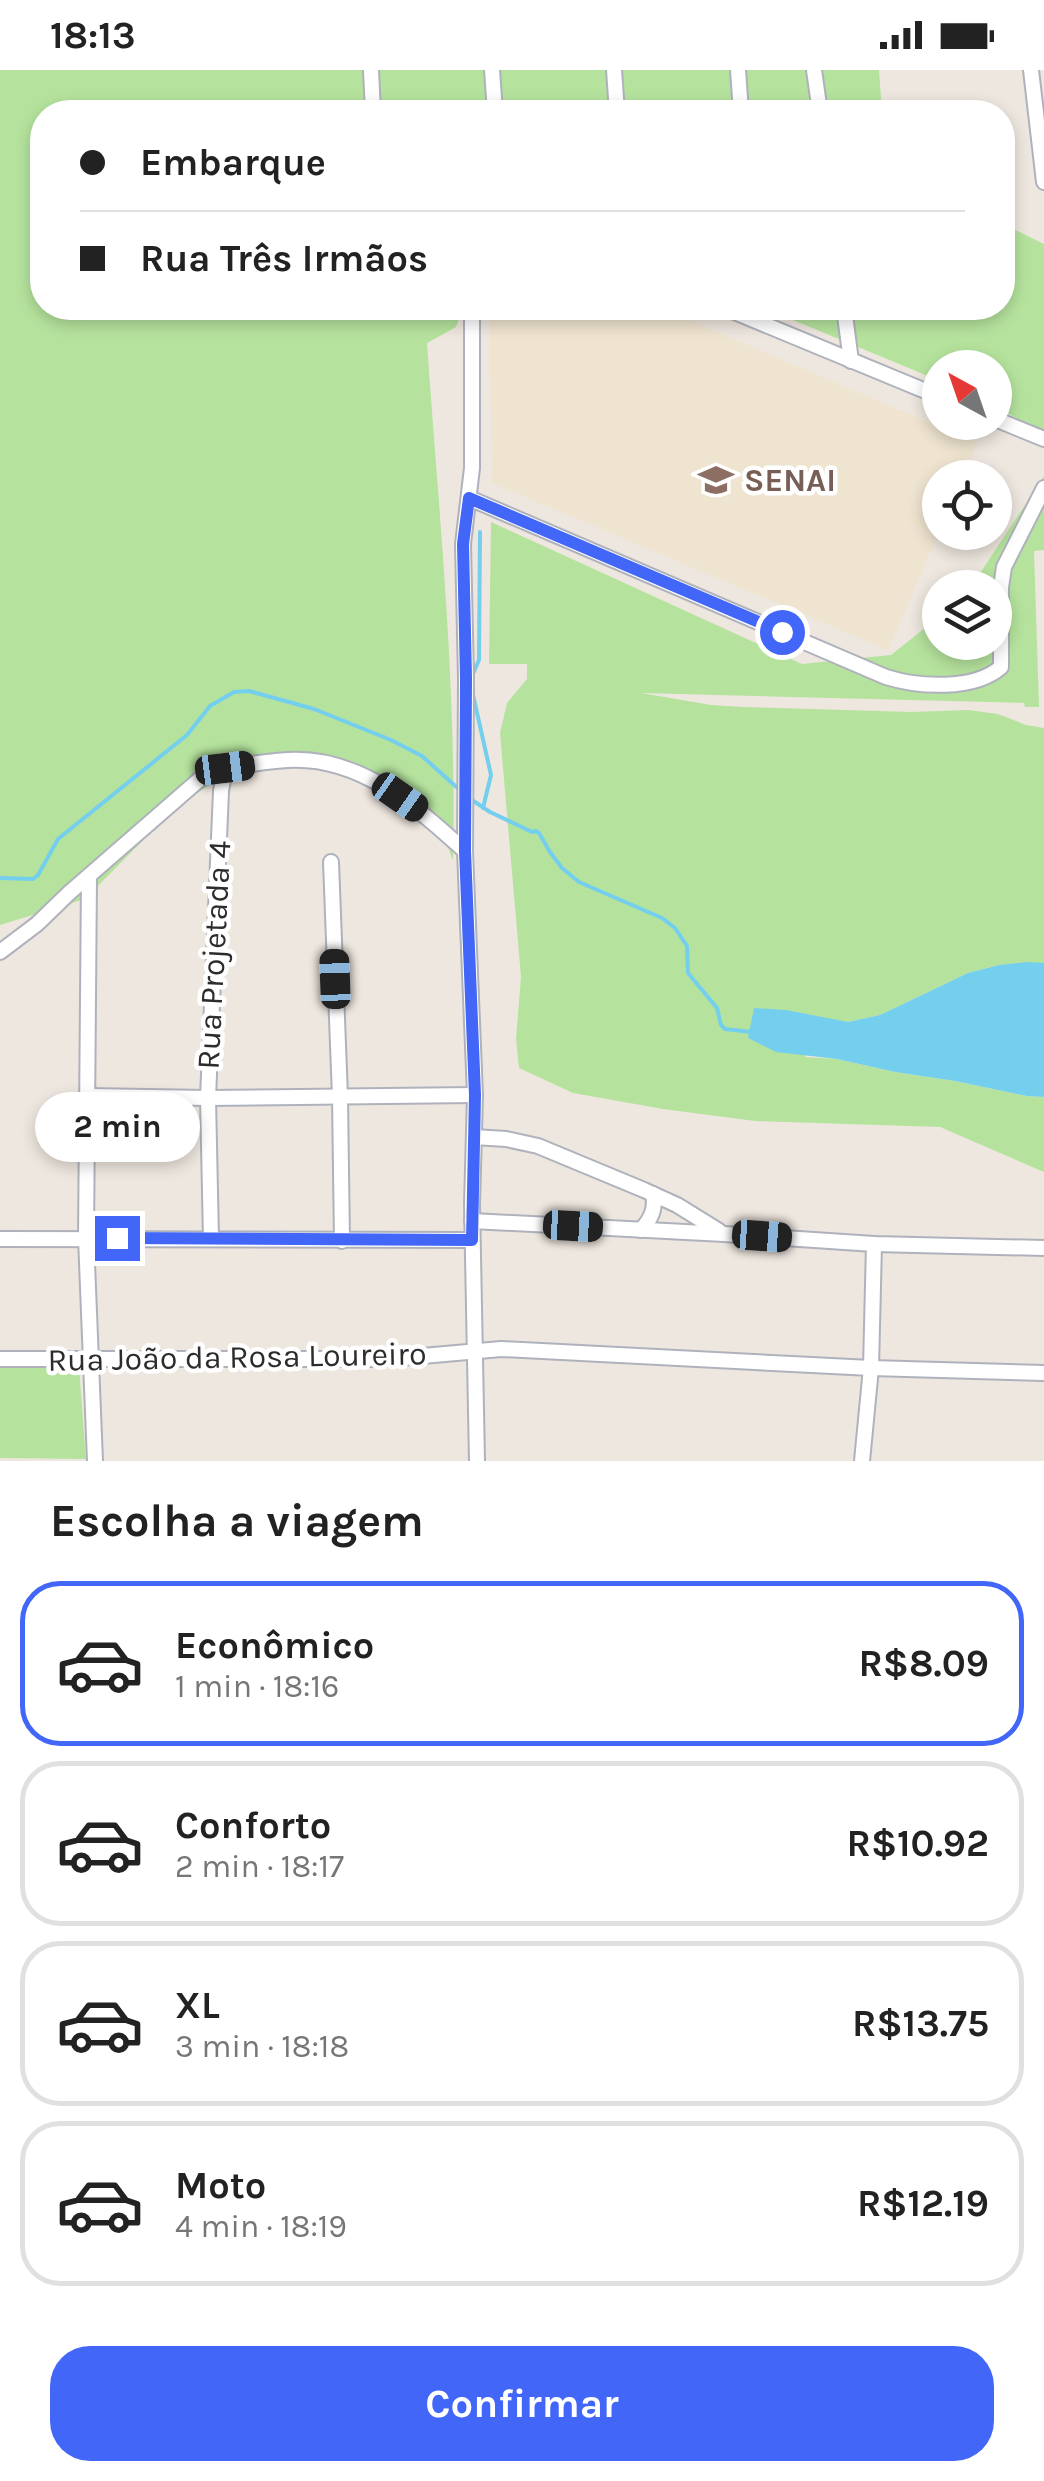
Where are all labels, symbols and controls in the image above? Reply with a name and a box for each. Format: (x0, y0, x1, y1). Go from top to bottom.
text: 18:13 (50, 13, 136, 58)
text: Embarque (140, 140, 326, 185)
text: Rua Três Irmãos (140, 236, 428, 281)
north arrow (922, 350, 1012, 440)
map controls (922, 350, 1012, 660)
button: locate (922, 460, 1012, 550)
school or university icon: SENAI (697, 461, 735, 499)
place label: SENAI (744, 462, 836, 499)
button: layers (922, 570, 1012, 660)
route start (760, 610, 805, 655)
car (193, 749, 257, 787)
car (367, 768, 433, 826)
street label: Rua Projetada 4 (190, 840, 238, 1070)
car (319, 948, 351, 1010)
callout: 2 min (34, 1093, 200, 1163)
text: 2 min (73, 1108, 162, 1145)
car (542, 1209, 604, 1243)
route end (95, 1216, 140, 1261)
car (731, 1219, 793, 1253)
street label: Rua João da Rosa Loureiro (47, 1335, 427, 1379)
text: Escolha a viagem (50, 1495, 424, 1547)
icon: car (55, 1619, 145, 1709)
text: Econômico (175, 1623, 374, 1668)
text: R$8.09 (858, 1641, 989, 1686)
text: 1 min · 18:16 (175, 1668, 339, 1705)
icon: car (55, 1799, 145, 1889)
text: Conforto (175, 1803, 331, 1848)
text: R$10.92 (846, 1821, 989, 1866)
text: 2 min · 18:17 (175, 1848, 344, 1885)
icon: car (55, 1979, 145, 2069)
text: XL (175, 1983, 220, 2028)
text: R$13.75 (852, 2001, 989, 2046)
text: 3 min · 18:18 (175, 2028, 349, 2065)
icon: car (55, 2159, 145, 2249)
text: Moto (175, 2163, 266, 2208)
text: R$12.19 (857, 2181, 989, 2226)
text: 4 min · 18:19 (175, 2208, 347, 2245)
button: Confirmar (50, 2346, 994, 2461)

